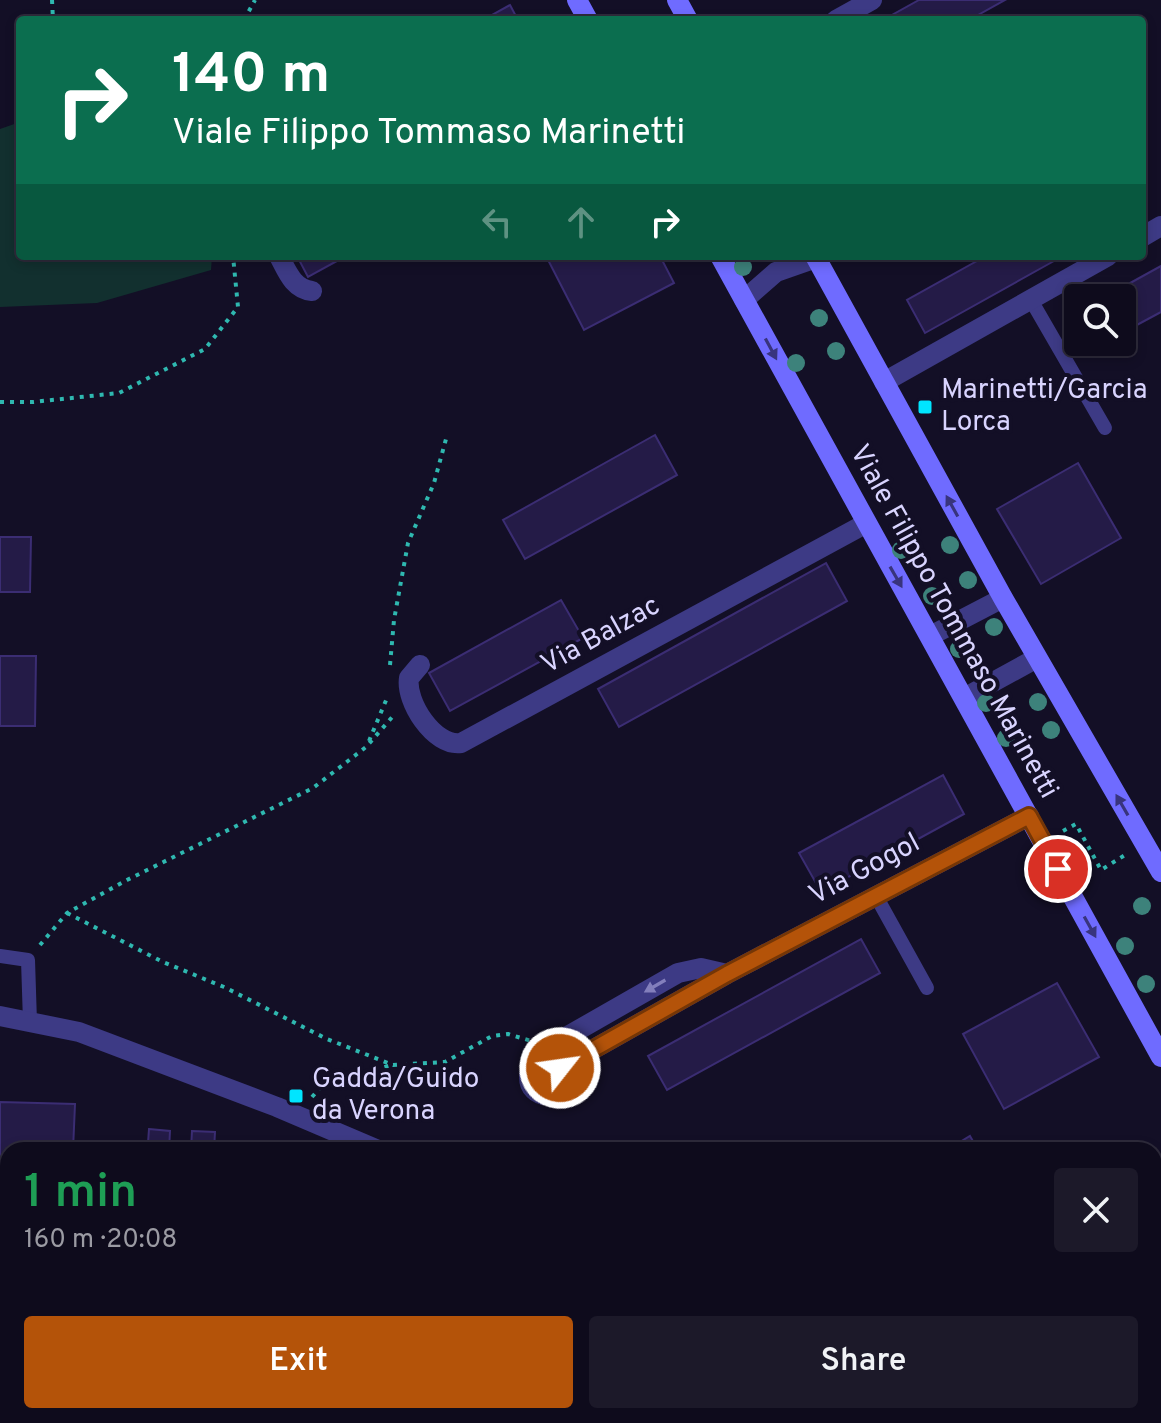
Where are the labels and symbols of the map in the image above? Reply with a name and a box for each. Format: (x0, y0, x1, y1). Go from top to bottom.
one-way arrow (763, 338, 777, 360)
place label: Marinetti/Garcia Lorca (941, 373, 1147, 441)
marker: Marinetti/Garcia Lorca (916, 398, 934, 416)
street label: Viale Filippo Tommaso Marinetti (840, 439, 1066, 805)
one-way arrow (945, 494, 959, 517)
one-way arrow (889, 566, 903, 588)
street label: Via Balzac (535, 589, 667, 683)
one-way arrow (1115, 794, 1129, 816)
street label: Via Gogol (803, 826, 927, 914)
pin (1024, 835, 1092, 903)
one-way arrow (1082, 916, 1096, 938)
one-way arrow (643, 979, 666, 993)
position arrow (518, 1026, 602, 1110)
place label: Gadda/Guido da Verona (312, 1062, 479, 1130)
marker: Gadda/Guido da Verona (287, 1087, 305, 1105)

